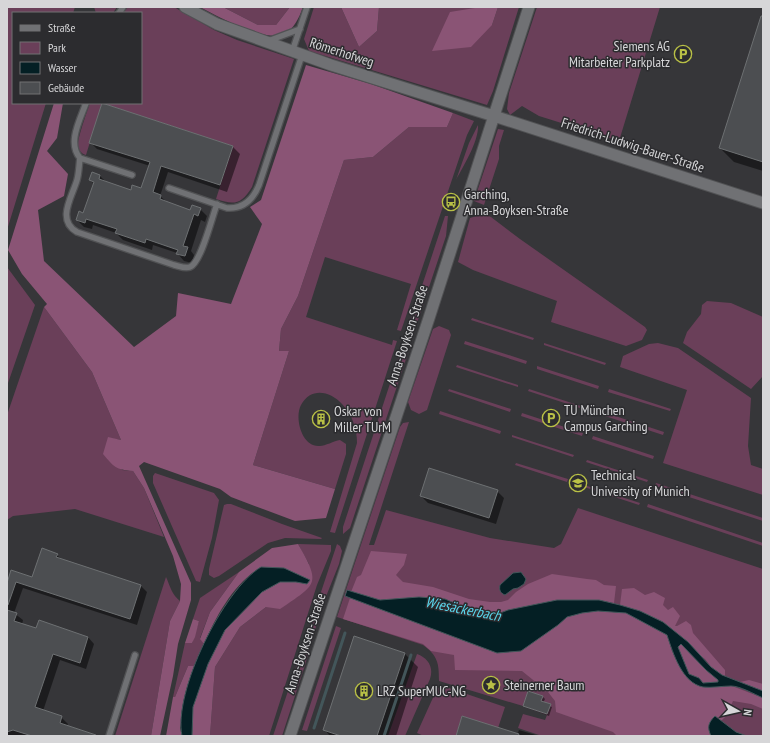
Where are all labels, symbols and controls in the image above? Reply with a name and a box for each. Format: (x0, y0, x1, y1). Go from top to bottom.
legend (12, 12, 142, 104)
text: Straße (48, 20, 75, 35)
street label: Römerhofweg (308, 33, 376, 71)
place label: Siemens AG Mitarbeiter Parkplatz (569, 37, 670, 71)
text: Park (48, 40, 66, 55)
parking icon: Siemens AG Mitarbeiter Parkplatz (673, 44, 693, 64)
text: Wasser (48, 60, 78, 75)
text: Gebäude (48, 80, 84, 95)
street label: Friedrich-Ludwig-Bauer-Straße (559, 113, 707, 177)
place label: Garching, Anna-Boyksen-Straße (464, 185, 569, 219)
bus stop icon: Garching, Anna-Boyksen-Straße (441, 192, 461, 212)
street label: Anna-Boyksen-Straße (382, 282, 432, 387)
place label: TU München Campus Garching (564, 401, 648, 435)
place label: Oskar von Miller TUrM (334, 402, 391, 436)
parking icon: TU München Campus Garching (541, 408, 561, 428)
building icon: Oskar von Miller TUrM (311, 409, 331, 429)
place label: Technical University of Munich (591, 466, 690, 500)
school or university icon: Technical University of Munich (568, 473, 588, 493)
street label: Anna-Boyksen-Straße (280, 590, 330, 695)
water label: Wiesäckerbach (424, 592, 504, 625)
place icon: Steinerner Baum (481, 675, 501, 695)
place label: Steinerner Baum (504, 676, 584, 694)
building icon: LRZ SuperMUC-NG (354, 681, 374, 701)
place label: LRZ SuperMUC-NG (377, 682, 466, 700)
north arrow (718, 691, 758, 731)
text: N (741, 708, 755, 716)

